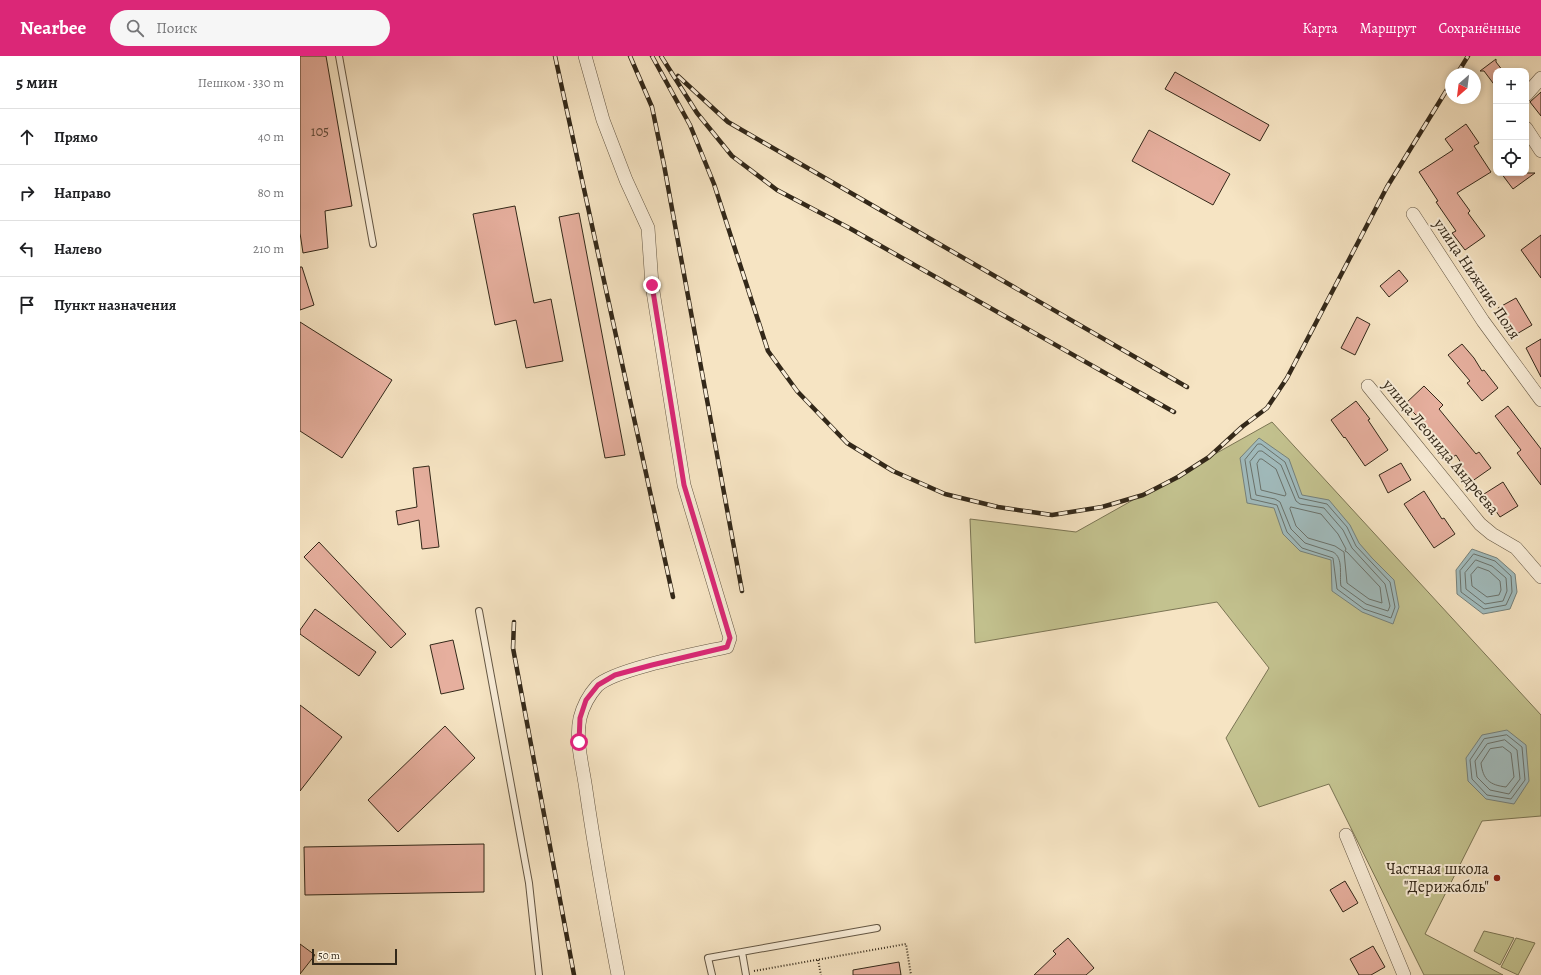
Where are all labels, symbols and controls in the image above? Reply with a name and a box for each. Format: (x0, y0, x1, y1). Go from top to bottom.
search box (110, 10, 390, 46)
text: Nearbee (20, 15, 86, 41)
icon: search (124, 17, 146, 39)
text: Поиск (156, 18, 197, 38)
text: Карта (1303, 19, 1338, 38)
text: Маршрут (1360, 19, 1416, 38)
text: Сохранённые (1438, 19, 1521, 38)
north arrow (1445, 68, 1481, 104)
map controls (1493, 68, 1529, 176)
button: + (1493, 68, 1529, 104)
text: 5 мин (16, 71, 58, 94)
text: Пешком · 330 m (198, 74, 284, 91)
button: − (1493, 104, 1529, 140)
house number: 105 (311, 122, 329, 141)
icon: ahead (16, 126, 38, 148)
text: Прямо (54, 127, 98, 147)
text: 40 m (258, 128, 284, 145)
button: locate (1493, 140, 1529, 176)
icon: right (16, 182, 38, 204)
text: Направо (54, 183, 111, 203)
text: 80 m (257, 184, 284, 201)
street label: улица Нижние Поля (1428, 213, 1526, 344)
icon: left (16, 238, 38, 260)
text: Налево (54, 239, 102, 259)
text: 210 m (253, 240, 284, 257)
route end (643, 276, 661, 294)
icon: arrive (16, 294, 38, 316)
text: Пункт назначения (54, 295, 176, 315)
street label: улица Леонида Андреева (1377, 374, 1505, 520)
route start (570, 733, 588, 751)
place label: Частная школа "Дерижабль" (1386, 858, 1490, 898)
marker: Частная школа "Дерижабль" (1492, 873, 1502, 883)
scale bar (312, 947, 397, 966)
text: 50 m (318, 948, 340, 963)

